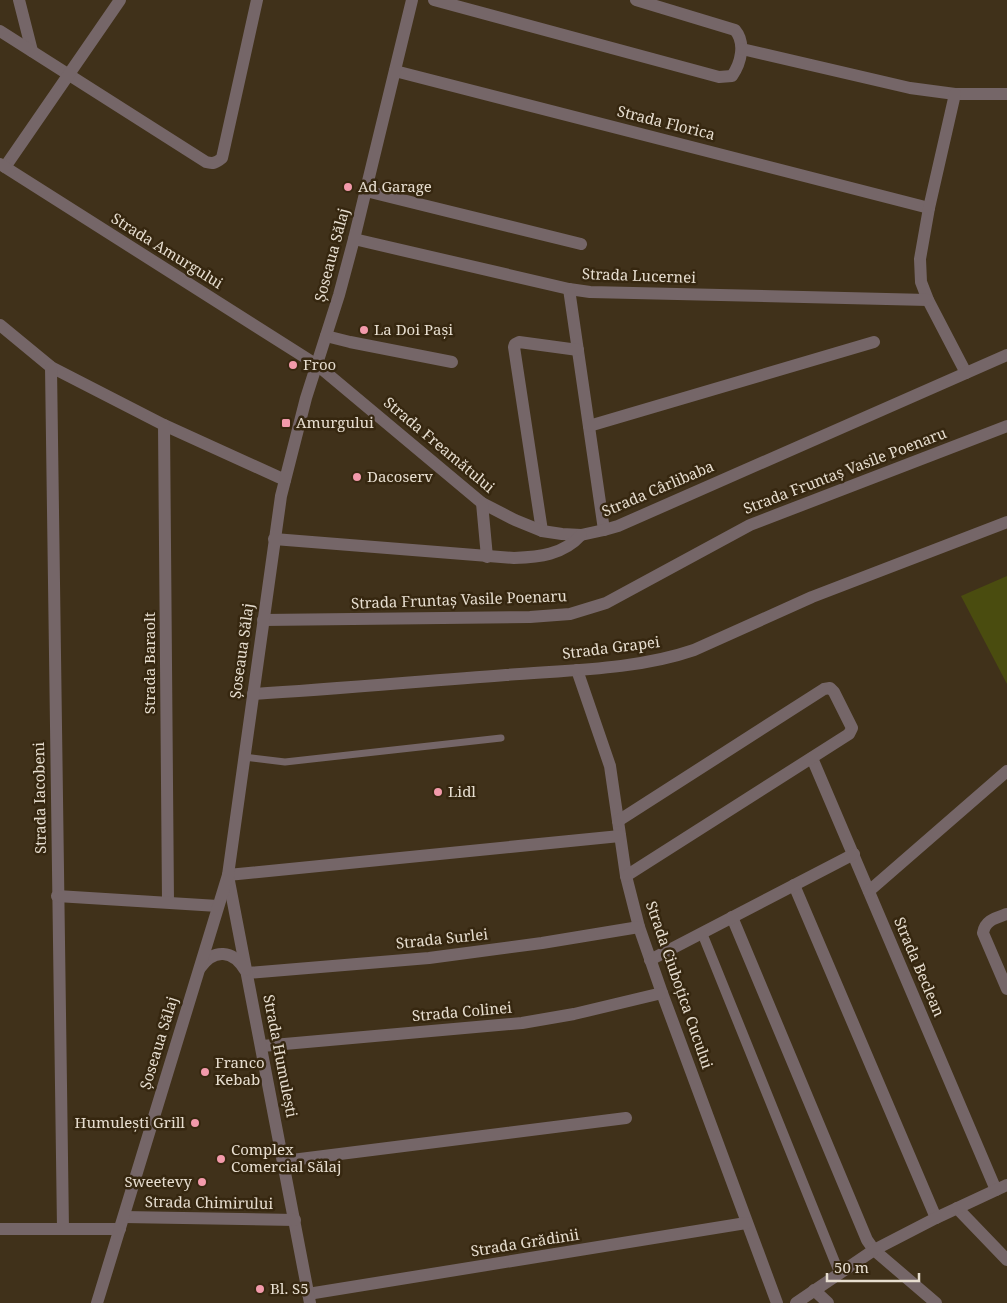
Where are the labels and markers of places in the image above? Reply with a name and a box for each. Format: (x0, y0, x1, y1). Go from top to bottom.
place label: Ad Garage (358, 176, 432, 196)
marker: Ad Garage (342, 181, 354, 193)
place label: La Doi Pași (374, 319, 453, 339)
marker: La Doi Pași (358, 324, 370, 336)
place label: Froo (303, 354, 336, 374)
marker: Froo (287, 359, 299, 371)
place label: Amurgului (296, 412, 374, 432)
marker: Amurgului (280, 417, 292, 429)
place label: Dacoserv (367, 466, 433, 486)
marker: Dacoserv (351, 471, 363, 483)
place label: Lidl (448, 781, 476, 801)
marker: Lidl (432, 786, 444, 798)
place label: Franco Kebab (215, 1052, 265, 1089)
marker: Franco Kebab (199, 1066, 211, 1078)
place label: Humulești Grill (75, 1112, 185, 1132)
marker: Humulești Grill (189, 1117, 201, 1129)
place label: Complex Comercial Sălaj (231, 1139, 342, 1176)
marker: Complex Comercial Sălaj (215, 1153, 227, 1165)
place label: Sweetevy (125, 1171, 193, 1191)
marker: Sweetevy (196, 1176, 208, 1188)
place label: Bl. S5 (270, 1278, 309, 1298)
marker: Bl. S5 (254, 1283, 266, 1295)

